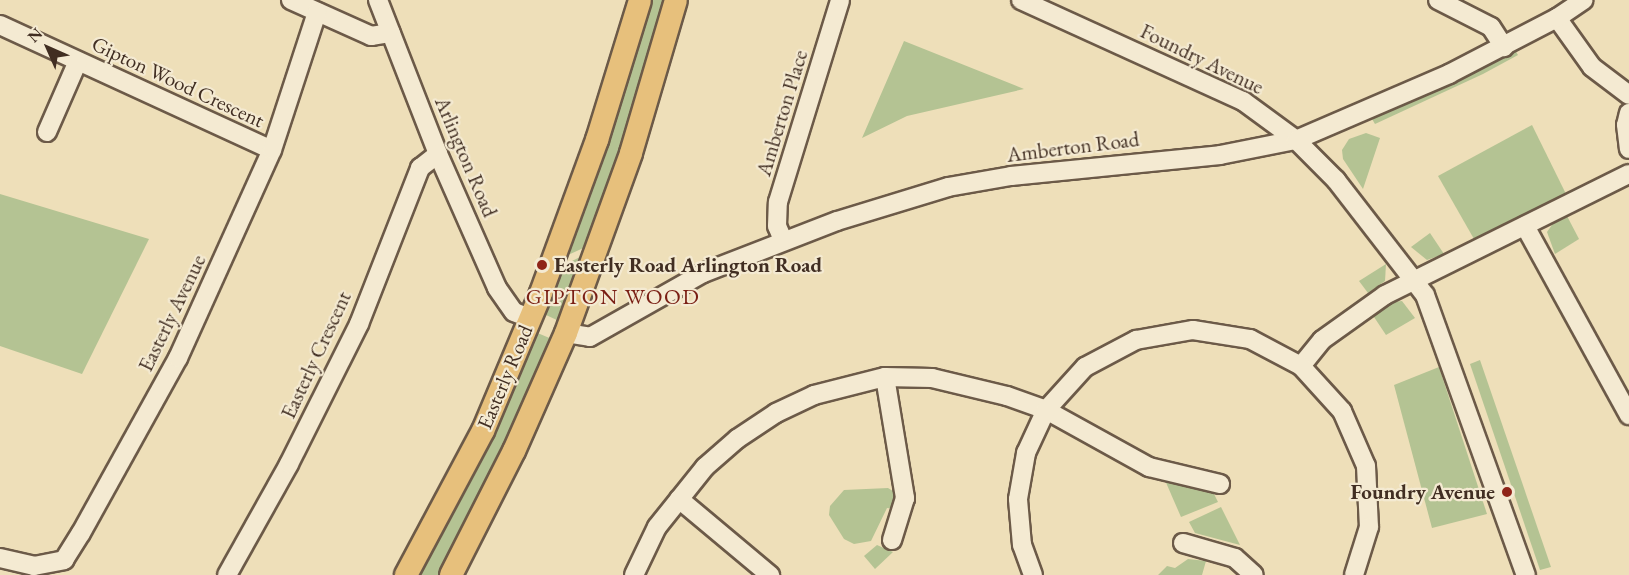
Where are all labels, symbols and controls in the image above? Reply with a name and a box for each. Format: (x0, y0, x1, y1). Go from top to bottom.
north arrow (18, 18, 78, 78)
street label: Foundry Avenue (1136, 18, 1268, 100)
text: N (23, 23, 47, 47)
street label: Gipton Wood Crescent (88, 31, 268, 133)
street label: Amberton Place (751, 47, 813, 179)
street label: Arlington Road (429, 93, 503, 221)
street label: Amberton Road (1005, 126, 1141, 168)
street label: Easterly Avenue (133, 250, 211, 376)
place label: Easterly Road Arlington Road (554, 252, 822, 278)
marker: Easterly Road Arlington Road (535, 258, 549, 272)
district label: GIPTON WOOD (526, 284, 700, 310)
street label: Easterly Crescent (276, 287, 356, 423)
street label: Easterly Road (472, 321, 538, 433)
place label: Foundry Avenue (1351, 479, 1495, 505)
marker: Foundry Avenue (1500, 485, 1514, 499)

